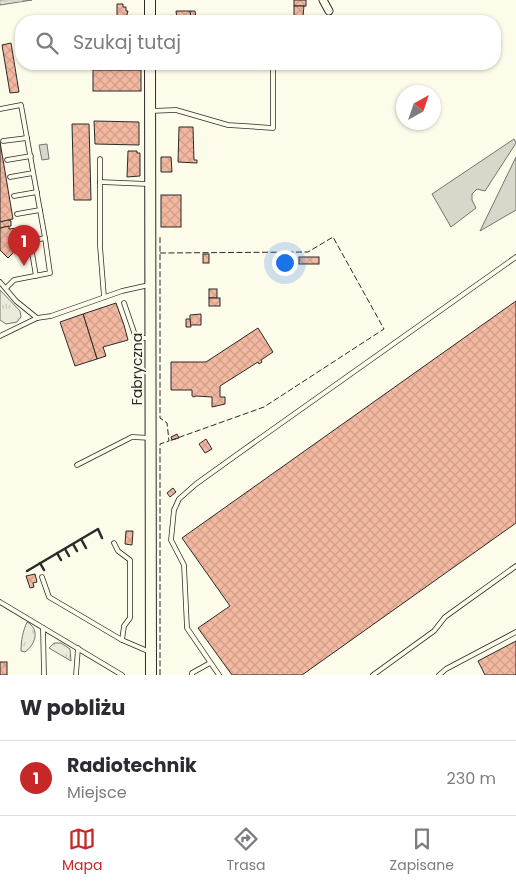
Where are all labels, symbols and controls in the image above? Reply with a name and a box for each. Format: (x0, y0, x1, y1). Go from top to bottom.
search box (15, 15, 501, 70)
icon: search (33, 29, 61, 57)
text: Szukaj tutaj (73, 29, 181, 56)
north arrow (396, 85, 441, 130)
pin: 1 (8, 225, 40, 266)
your location (272, 250, 298, 276)
street label: Fabryczna (127, 333, 147, 405)
text: W pobliżu (20, 693, 125, 722)
text: Radiotechnik (67, 752, 197, 779)
text: 1 (33, 767, 39, 790)
text: 230 m (447, 767, 496, 790)
text: Miejsce (67, 781, 127, 804)
tab: Mapa (62, 825, 102, 876)
tab: Trasa (227, 825, 266, 876)
tab: Zapisane (390, 825, 454, 876)

